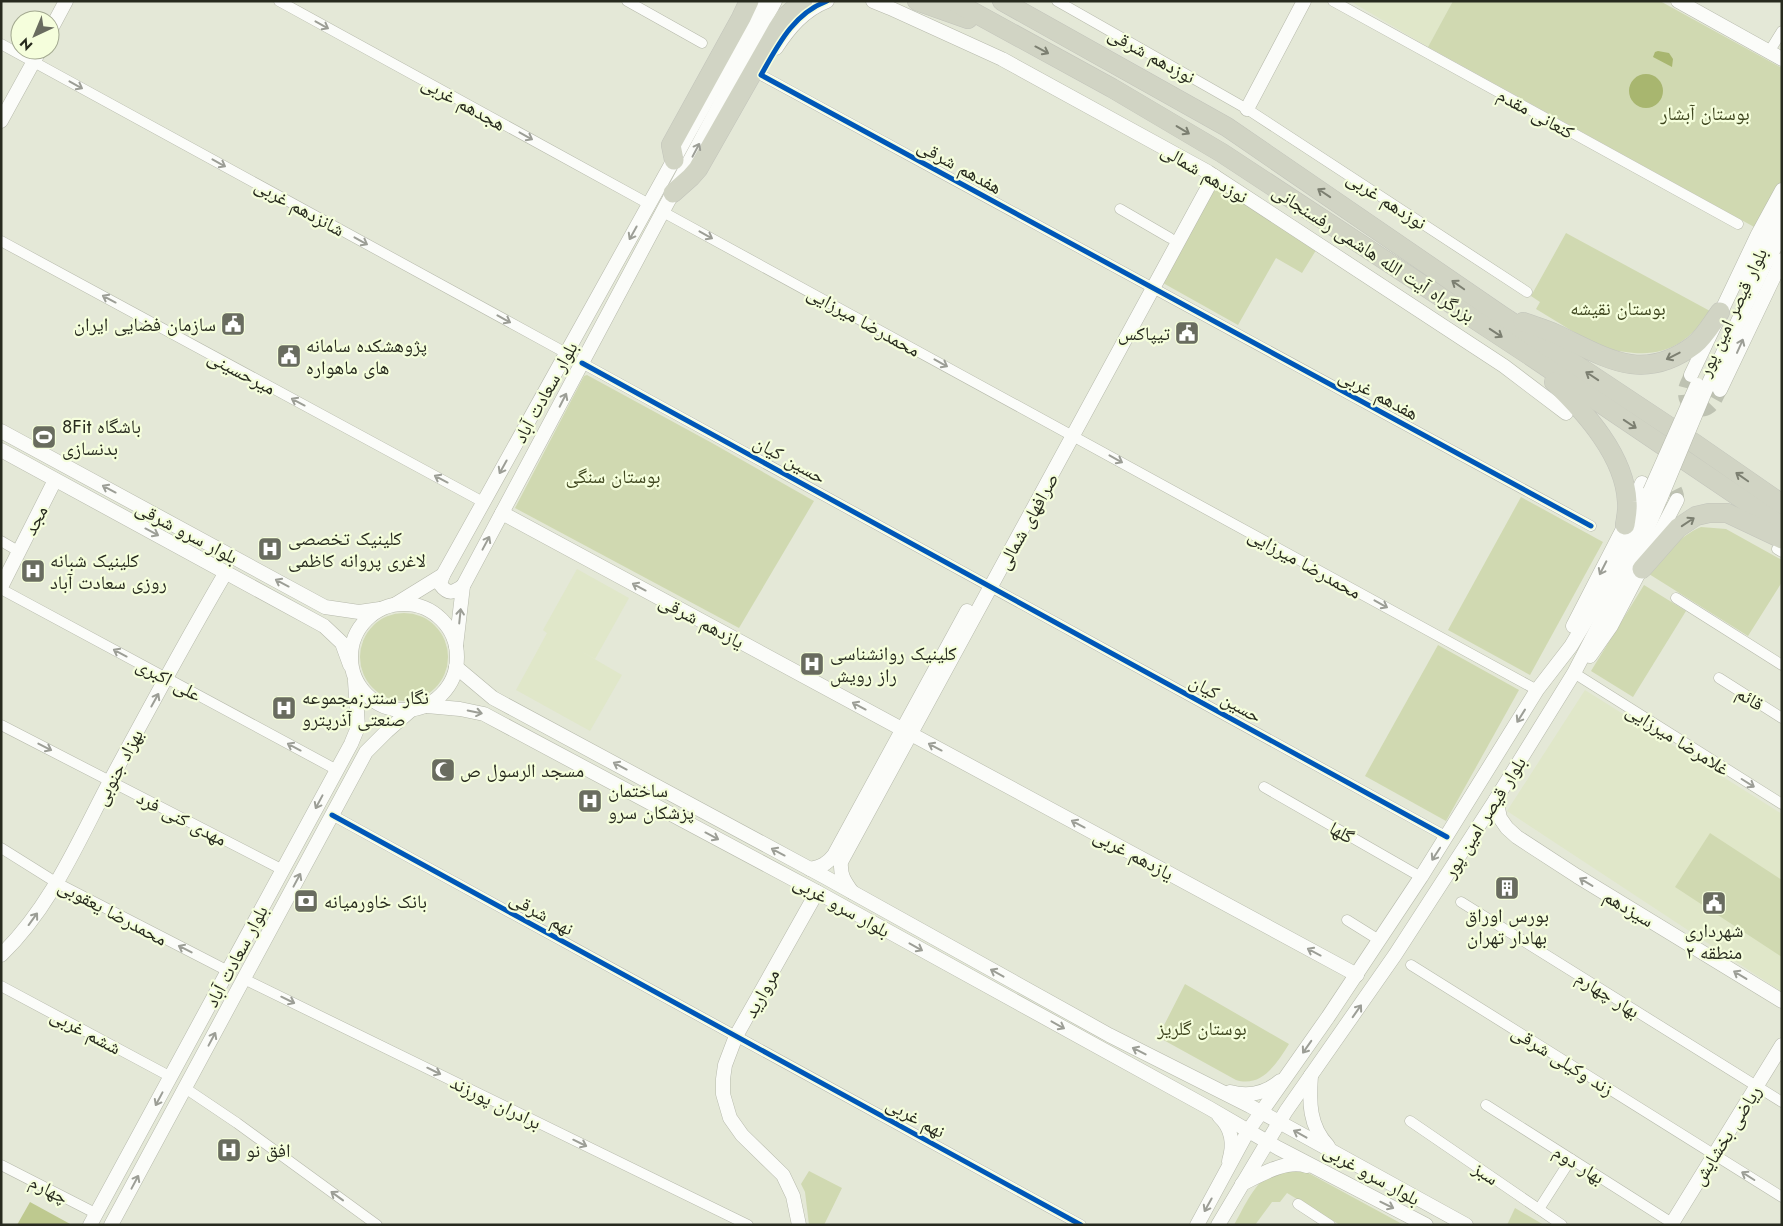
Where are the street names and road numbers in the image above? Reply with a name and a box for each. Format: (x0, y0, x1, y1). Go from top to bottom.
street label: نوزدهم شرقی (1103, 20, 1200, 90)
street label: هجدهم غربی (417, 69, 511, 138)
street label: کنعانی مقدم (1492, 81, 1579, 146)
street label: هفدهم شرقی (913, 132, 1007, 201)
street label: نوزدهم شمالی (1156, 137, 1253, 210)
street label: نوزدهم غربی (1342, 165, 1432, 236)
street label: شانزدهم غربی (250, 172, 350, 243)
street label: بزرگراه آیت الله هاشمی رفسنجانی (1267, 178, 1480, 329)
street label: بلوار قیصر امین پور (1690, 244, 1774, 382)
street label: محمدرضا میرزایی (802, 279, 925, 364)
street label: بلوار سعادت آباد (506, 337, 584, 448)
street label: میرحسینی (203, 343, 280, 402)
street label: هفدهم غربی (1334, 362, 1423, 427)
street label: حسین کیان (749, 428, 831, 490)
street label: صرافهای شمالی (990, 468, 1065, 575)
street label: بلوار سرو شرقی (131, 494, 243, 571)
street label: مجد (17, 501, 54, 540)
street label: محمدرضا میرزایی (1243, 521, 1366, 606)
street label: یازدهم شرقی (654, 588, 749, 655)
street label: علی اکبری (131, 651, 207, 708)
street label: حسین کیان (1185, 667, 1267, 729)
street label: قائم (1731, 680, 1769, 717)
street label: غلامرضا میرزایی (1621, 697, 1735, 782)
street label: بهزاد جنوبی (87, 724, 150, 810)
street label: بلوار قیصر امین پور (1436, 751, 1533, 884)
street label: مهدی کنی فرد (132, 784, 232, 853)
street label: گلها (1324, 815, 1359, 850)
street label: یازدهم غربی (1089, 822, 1179, 887)
street label: بلوار سرو غربی (789, 869, 895, 944)
street label: محمدرضا یعقوبی (54, 872, 172, 952)
street label: سیزدهم (1598, 883, 1659, 934)
street label: نهم شرقی (505, 885, 579, 942)
street label: بلوار سعادت آباد (198, 900, 275, 1012)
street label: مروارید (737, 964, 786, 1023)
street label: بهار چهارم (1570, 964, 1645, 1025)
street label: ششم غربی (46, 1002, 126, 1061)
street label: زند وکیلی شرقی (1507, 1018, 1619, 1102)
street label: برادران پورزند (446, 1069, 546, 1136)
street label: ریاضی بخشایش (1685, 1080, 1768, 1191)
street label: نهم غربی (881, 1090, 950, 1145)
street label: بلوار سرو غربی (1319, 1137, 1425, 1212)
street label: بهار دوم (1548, 1138, 1610, 1191)
street label: سبز (1467, 1154, 1504, 1192)
street label: چهارم (24, 1168, 73, 1211)

